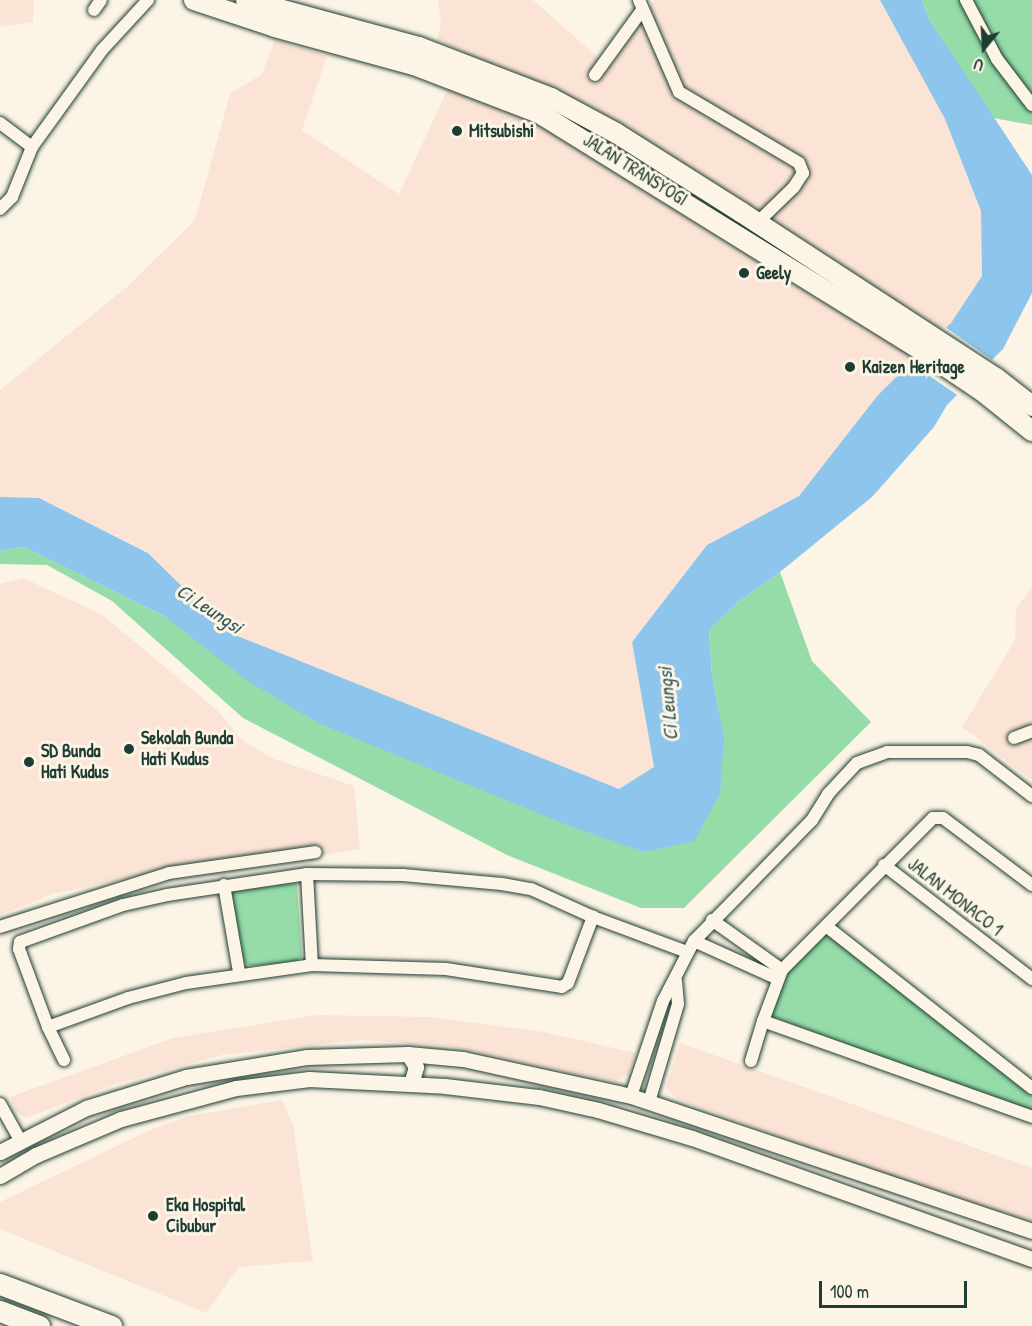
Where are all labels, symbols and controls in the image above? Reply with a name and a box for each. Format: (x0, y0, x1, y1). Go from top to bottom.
north arrow (954, 18, 1014, 78)
text: U (971, 53, 986, 77)
place label: Mitsubishi (469, 120, 534, 142)
marker: Mitsubishi (450, 124, 464, 138)
street label: JALAN TRANSYOGI (579, 129, 691, 211)
place label: Geely (756, 262, 791, 284)
marker: Geely (737, 266, 751, 280)
place label: Kaizen Heritage (862, 356, 965, 378)
marker: Kaizen Heritage (843, 360, 857, 374)
water label: Ci Leungsi (173, 578, 247, 638)
water label: Ci Leungsi (652, 666, 682, 742)
place label: Sekolah Bunda Hati Kudus (141, 728, 233, 771)
place label: SD Bunda Hati Kudus (41, 741, 109, 783)
marker: Sekolah Bunda Hati Kudus (122, 742, 136, 756)
marker: SD Bunda Hati Kudus (22, 755, 36, 769)
street label: JALAN MONACO 1 (903, 853, 1007, 941)
place label: Eka Hospital Cibubur (166, 1195, 245, 1238)
marker: Eka Hospital Cibubur (144, 1207, 162, 1225)
scale bar (822, 1269, 970, 1307)
text: 100 m (830, 1279, 869, 1304)

